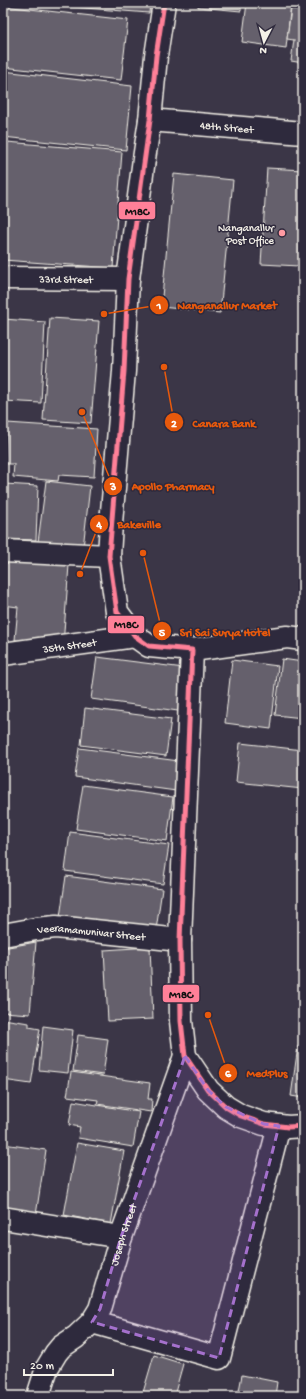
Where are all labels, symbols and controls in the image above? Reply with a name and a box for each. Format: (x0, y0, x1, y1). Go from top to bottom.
north arrow (244, 22, 284, 62)
text: N (259, 44, 267, 56)
street label: 48th Street (199, 120, 255, 137)
line badge: M18C (118, 201, 156, 220)
text: M18C (125, 207, 150, 219)
place label: Nanganallur Post Office (218, 223, 275, 248)
marker: Nanganallur Post Office (277, 228, 287, 238)
street label: 33rd Street (38, 274, 94, 287)
callout: Nanganallur Market (149, 293, 285, 317)
text: 1 (156, 300, 162, 314)
text: Nanganallur Market (177, 300, 278, 314)
callout: Canara Bank (164, 410, 264, 434)
text: 2 (171, 418, 177, 432)
text: Canara Bank (191, 418, 257, 432)
callout: Apollo Pharmacy (103, 474, 222, 498)
text: 3 (109, 481, 116, 495)
text: Apollo Pharmacy (131, 481, 214, 495)
callout: Bakeville (89, 512, 169, 536)
text: 4 (95, 519, 102, 533)
text: Bakeville (116, 519, 162, 533)
line badge: M18C (107, 615, 145, 634)
callout: Sri Sai Surya Hotel (152, 619, 278, 643)
text: M18C (114, 620, 139, 632)
text: 5 (159, 627, 166, 641)
text: Sri Sai Surya Hotel (180, 627, 271, 641)
street label: 35th Street (41, 637, 99, 657)
street label: Veeramamunivar Street (36, 923, 147, 944)
line badge: M18C (162, 984, 200, 1003)
text: M18C (169, 990, 194, 1002)
callout: MedPlus (218, 1061, 295, 1085)
text: 6 (225, 1068, 232, 1082)
text: MedPlus (247, 1068, 288, 1082)
street label: Joseph Street (109, 1201, 141, 1267)
scale bar (24, 1351, 113, 1377)
text: 20 m (30, 1360, 55, 1374)

